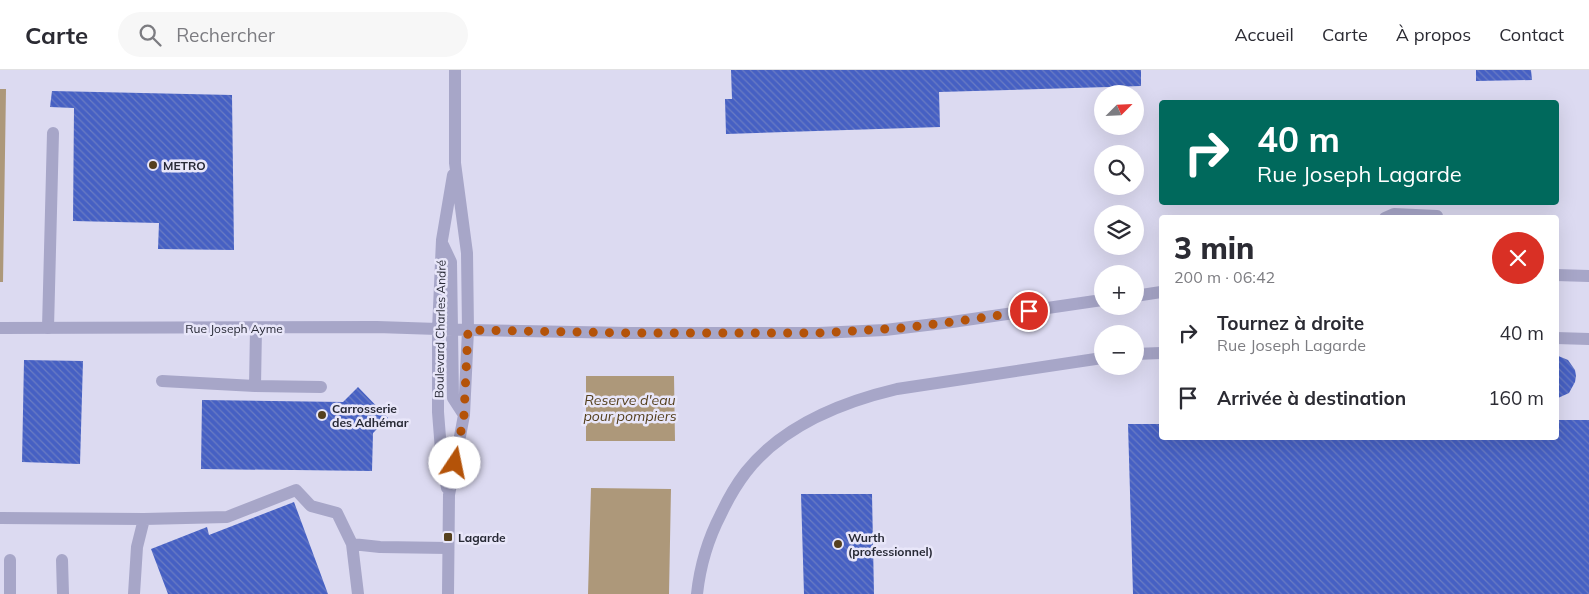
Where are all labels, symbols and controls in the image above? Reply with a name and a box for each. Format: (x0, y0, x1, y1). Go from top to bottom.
search box (118, 12, 468, 57)
text: Carte (25, 20, 88, 50)
icon: search (136, 21, 164, 49)
text: Rechercher (176, 23, 275, 47)
text: Accueil (1234, 23, 1294, 46)
text: Carte (1322, 23, 1368, 46)
text: À propos (1396, 23, 1471, 46)
text: Contact (1499, 23, 1564, 46)
north arrow (1094, 85, 1144, 135)
map controls (1094, 85, 1144, 375)
text: 40 m (1257, 117, 1340, 161)
icon: right (1174, 120, 1239, 185)
button: search (1094, 145, 1144, 195)
place label: METRO (163, 158, 206, 173)
marker: METRO (147, 159, 159, 171)
text: Rue Joseph Lagarde (1257, 160, 1462, 188)
button: layers (1094, 205, 1144, 255)
text: 3 min (1174, 229, 1254, 267)
button: close (1492, 232, 1544, 284)
street label: Boulevard Charles André (431, 260, 449, 398)
button: + (1094, 265, 1144, 315)
text: 200 m · 06:42 (1174, 267, 1275, 287)
pin (1008, 290, 1050, 332)
icon: arrive (1015, 297, 1043, 325)
text: Tournez à droite (1217, 311, 1364, 335)
icon: right (1174, 319, 1202, 347)
street label: Rue Joseph Ayme (185, 321, 283, 336)
text: 40 m (1500, 321, 1544, 345)
button: − (1094, 325, 1144, 375)
text: Rue Joseph Lagarde (1217, 335, 1366, 355)
icon: arrive (1174, 384, 1202, 412)
text: Arrivée à destination (1217, 386, 1406, 410)
text: 160 m (1488, 386, 1544, 410)
water label: Reserve d'eau pour pompiers (583, 391, 677, 425)
place label: Carrosserie des Adhémar (332, 401, 409, 430)
marker: Carrosserie des Adhémar (316, 409, 328, 421)
position arrow (428, 436, 480, 488)
place label: Lagarde (458, 530, 506, 545)
place label: Wurth (professionnel) (848, 530, 933, 559)
marker: Lagarde (442, 531, 454, 543)
marker: Wurth (professionnel) (832, 538, 844, 550)

